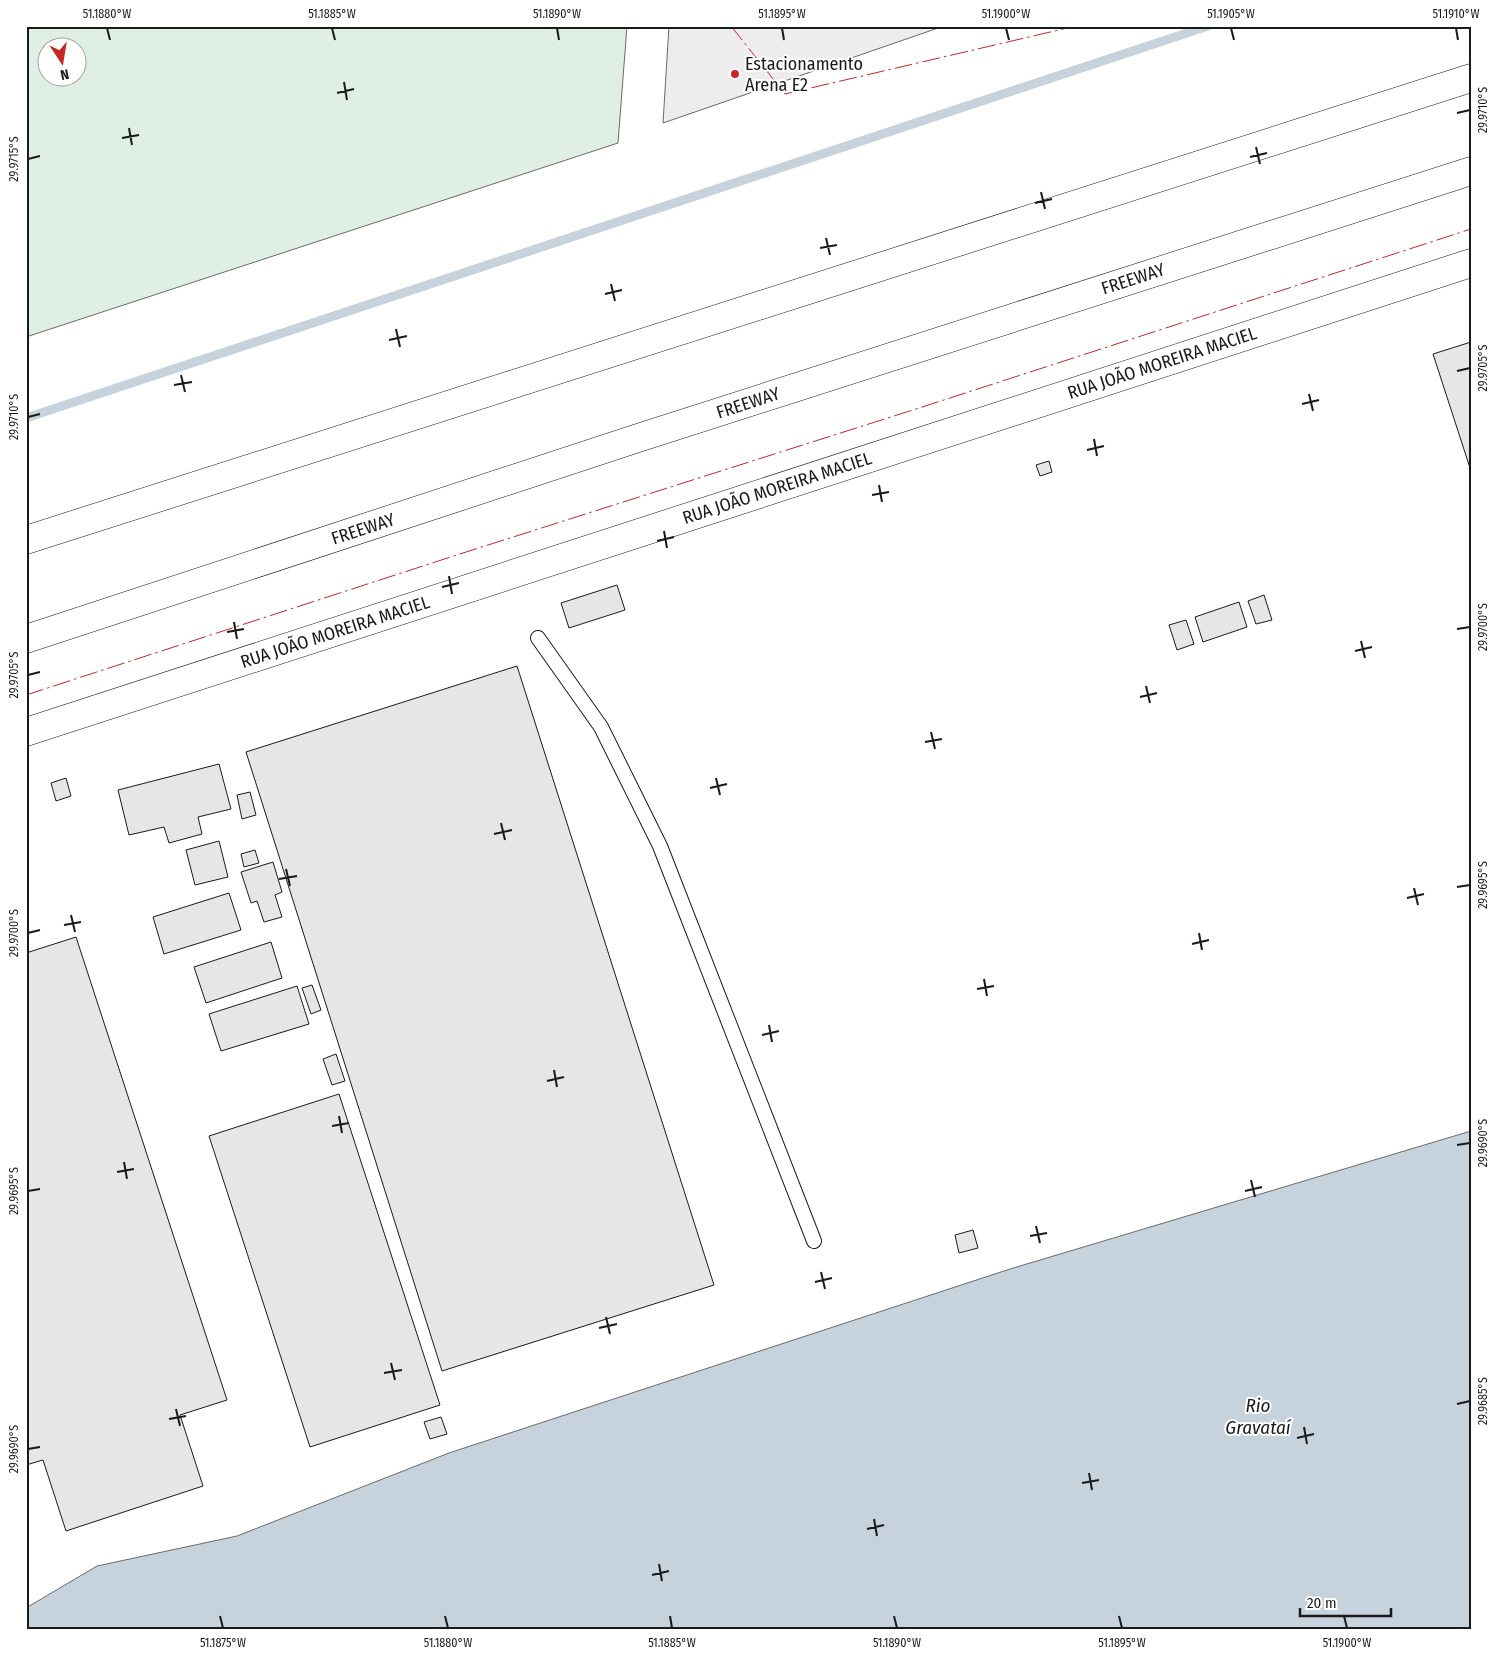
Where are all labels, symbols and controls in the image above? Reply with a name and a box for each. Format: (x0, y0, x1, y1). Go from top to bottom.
text: 51.1880°W (83, 7, 131, 21)
text: 51.1885°W (308, 7, 356, 21)
text: 51.1890°W (533, 7, 581, 21)
text: 51.1895°W (758, 7, 806, 21)
text: 51.1900°W (982, 7, 1030, 21)
text: 51.1905°W (1207, 7, 1255, 21)
text: 51.1910°W (1433, 7, 1479, 21)
north arrow (38, 38, 88, 88)
place label: Estacionamento Arena E2 (745, 53, 863, 96)
text: N (59, 65, 70, 83)
marker: Estacionamento Arena E2 (729, 68, 741, 80)
text: 29.9710°S (1476, 87, 1490, 133)
text: 29.9715°S (7, 136, 21, 182)
street label: FREEWAY (1098, 258, 1168, 300)
street label: RUA JOÃO MOREIRA MACIEL (1065, 322, 1259, 404)
text: 29.9705°S (1476, 345, 1490, 391)
street label: FREEWAY (713, 382, 783, 424)
text: 29.9710°S (7, 394, 21, 440)
street label: RUA JOÃO MOREIRA MACIEL (680, 447, 874, 529)
street label: FREEWAY (328, 508, 398, 550)
street label: RUA JOÃO MOREIRA MACIEL (238, 591, 432, 673)
text: 29.9700°S (1476, 603, 1490, 651)
text: 29.9705°S (7, 652, 21, 698)
text: 29.9695°S (1476, 861, 1490, 909)
text: 29.9700°S (7, 909, 21, 957)
text: 29.9690°S (1476, 1119, 1490, 1167)
text: 29.9695°S (7, 1167, 21, 1215)
text: 29.9685°S (1476, 1377, 1490, 1425)
water label: Rio Gravataí (1225, 1394, 1292, 1439)
text: 29.9690°S (7, 1425, 21, 1473)
scale bar (1300, 1586, 1391, 1618)
text: 20 m (1307, 1594, 1337, 1612)
text: 51.1875°W (200, 1636, 246, 1650)
text: 51.1880°W (424, 1636, 472, 1650)
text: 51.1885°W (648, 1636, 696, 1650)
text: 51.1890°W (873, 1636, 921, 1650)
text: 51.1895°W (1098, 1636, 1146, 1650)
text: 51.1900°W (1323, 1636, 1371, 1650)

